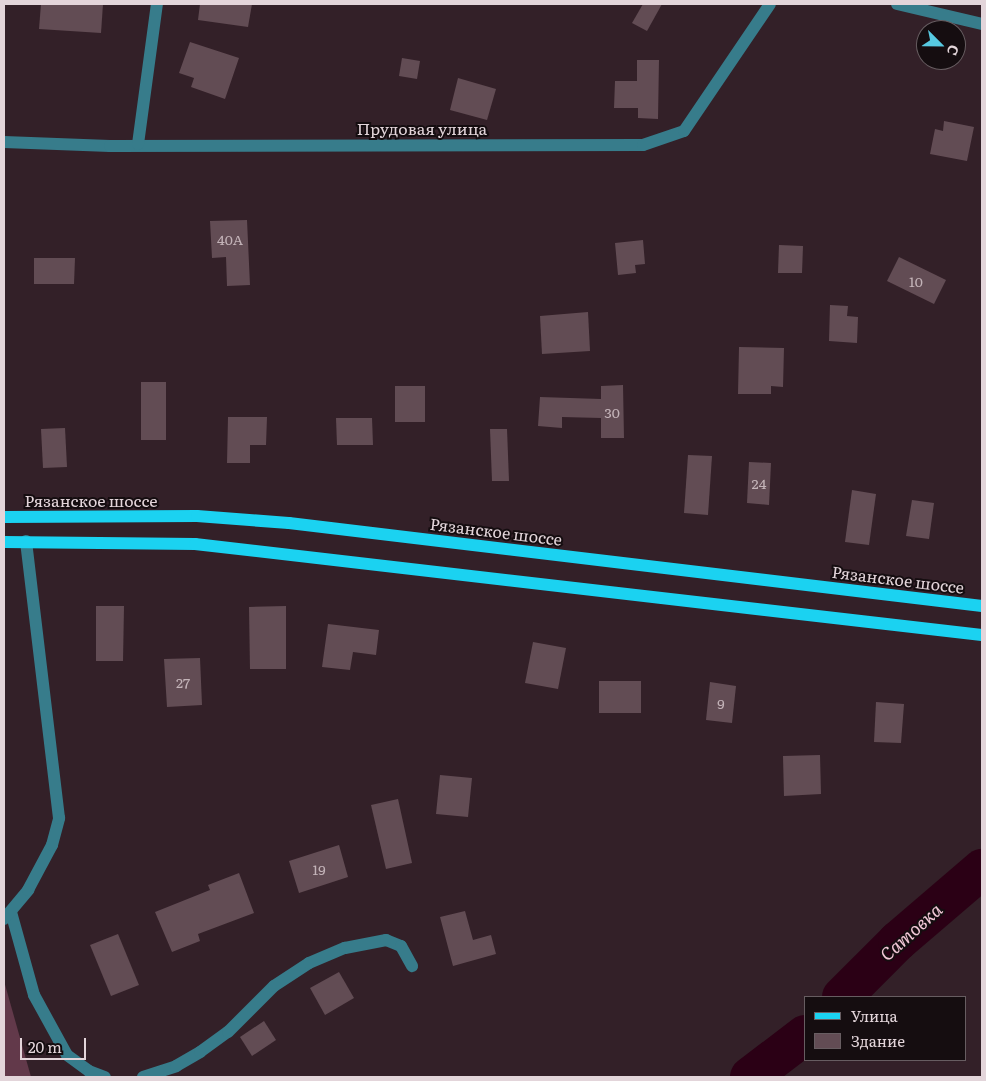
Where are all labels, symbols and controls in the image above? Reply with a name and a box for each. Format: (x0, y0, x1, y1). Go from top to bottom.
north arrow (916, 20, 966, 70)
text: С (943, 42, 965, 59)
street label: Прудовая улица (357, 118, 487, 138)
house number: 40А (217, 231, 243, 247)
house number: 10 (909, 273, 923, 289)
house number: 30 (604, 404, 620, 420)
house number: 24 (752, 475, 766, 491)
street label: Рязанское шоссе (24, 490, 158, 510)
street label: Рязанское шоссе (429, 513, 563, 549)
street label: Рязанское шоссе (831, 561, 965, 597)
house number: 27 (176, 674, 190, 690)
house number: 9 (717, 695, 725, 711)
house number: 19 (312, 861, 326, 877)
water label: Сатовка (876, 899, 946, 965)
legend (804, 996, 966, 1061)
text: Улица (851, 1004, 898, 1027)
scale bar (22, 1028, 89, 1060)
text: Здание (851, 1029, 905, 1052)
text: 20 m (28, 1035, 62, 1058)

